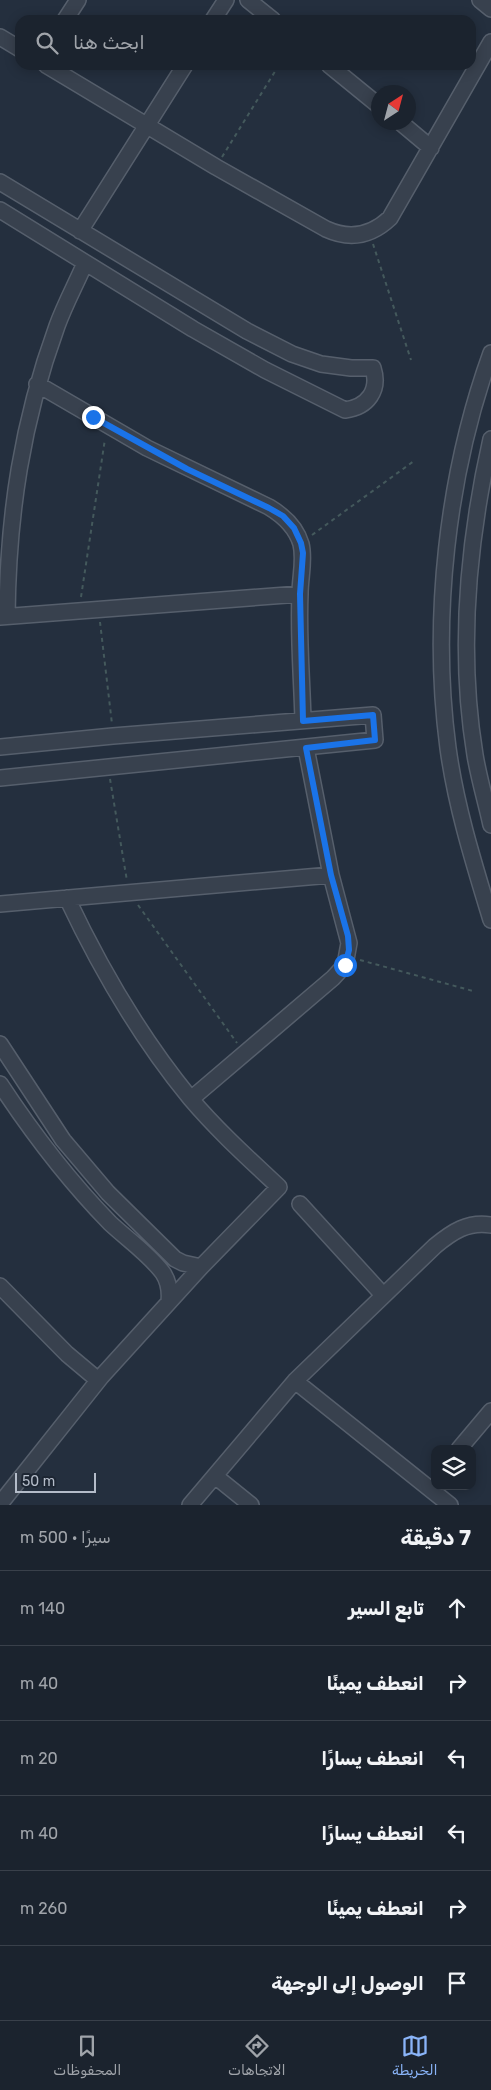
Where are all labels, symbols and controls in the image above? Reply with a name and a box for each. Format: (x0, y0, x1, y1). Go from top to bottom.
search box (15, 15, 476, 70)
icon: search (33, 29, 61, 57)
text: ابحث هنا (73, 31, 145, 54)
north arrow (371, 85, 416, 130)
route end (82, 406, 105, 429)
route start (334, 954, 357, 977)
map controls (431, 1445, 476, 1490)
button: layers (431, 1445, 476, 1490)
scale bar (15, 1470, 96, 1493)
text: 50 m (22, 1473, 55, 1490)
text: 7 دقيقة (401, 1525, 471, 1550)
text: سيرًا · 500 m (20, 1528, 111, 1547)
icon: ahead (443, 1594, 471, 1622)
text: تابع السير (348, 1597, 424, 1620)
text: 140 m (20, 1599, 65, 1618)
icon: right (443, 1669, 471, 1697)
text: انعطف يمينًا (327, 1672, 424, 1695)
text: 40 m (20, 1674, 58, 1693)
icon: left (443, 1744, 471, 1772)
text: انعطف يسارًا (321, 1747, 424, 1770)
text: 20 m (20, 1749, 58, 1768)
icon: left (443, 1819, 471, 1847)
text: انعطف يسارًا (321, 1822, 424, 1845)
text: 40 m (20, 1824, 58, 1843)
icon: right (443, 1894, 471, 1922)
text: انعطف يمينًا (327, 1897, 424, 1920)
text: 260 m (20, 1899, 67, 1918)
icon: arrive (443, 1969, 471, 1997)
text: الوصول إلى الوجهة (271, 1972, 424, 1995)
tab: المحفوظات (53, 2032, 121, 2079)
tab: الاتجاهات (228, 2032, 285, 2079)
tab: الخريطة (392, 2032, 438, 2079)

